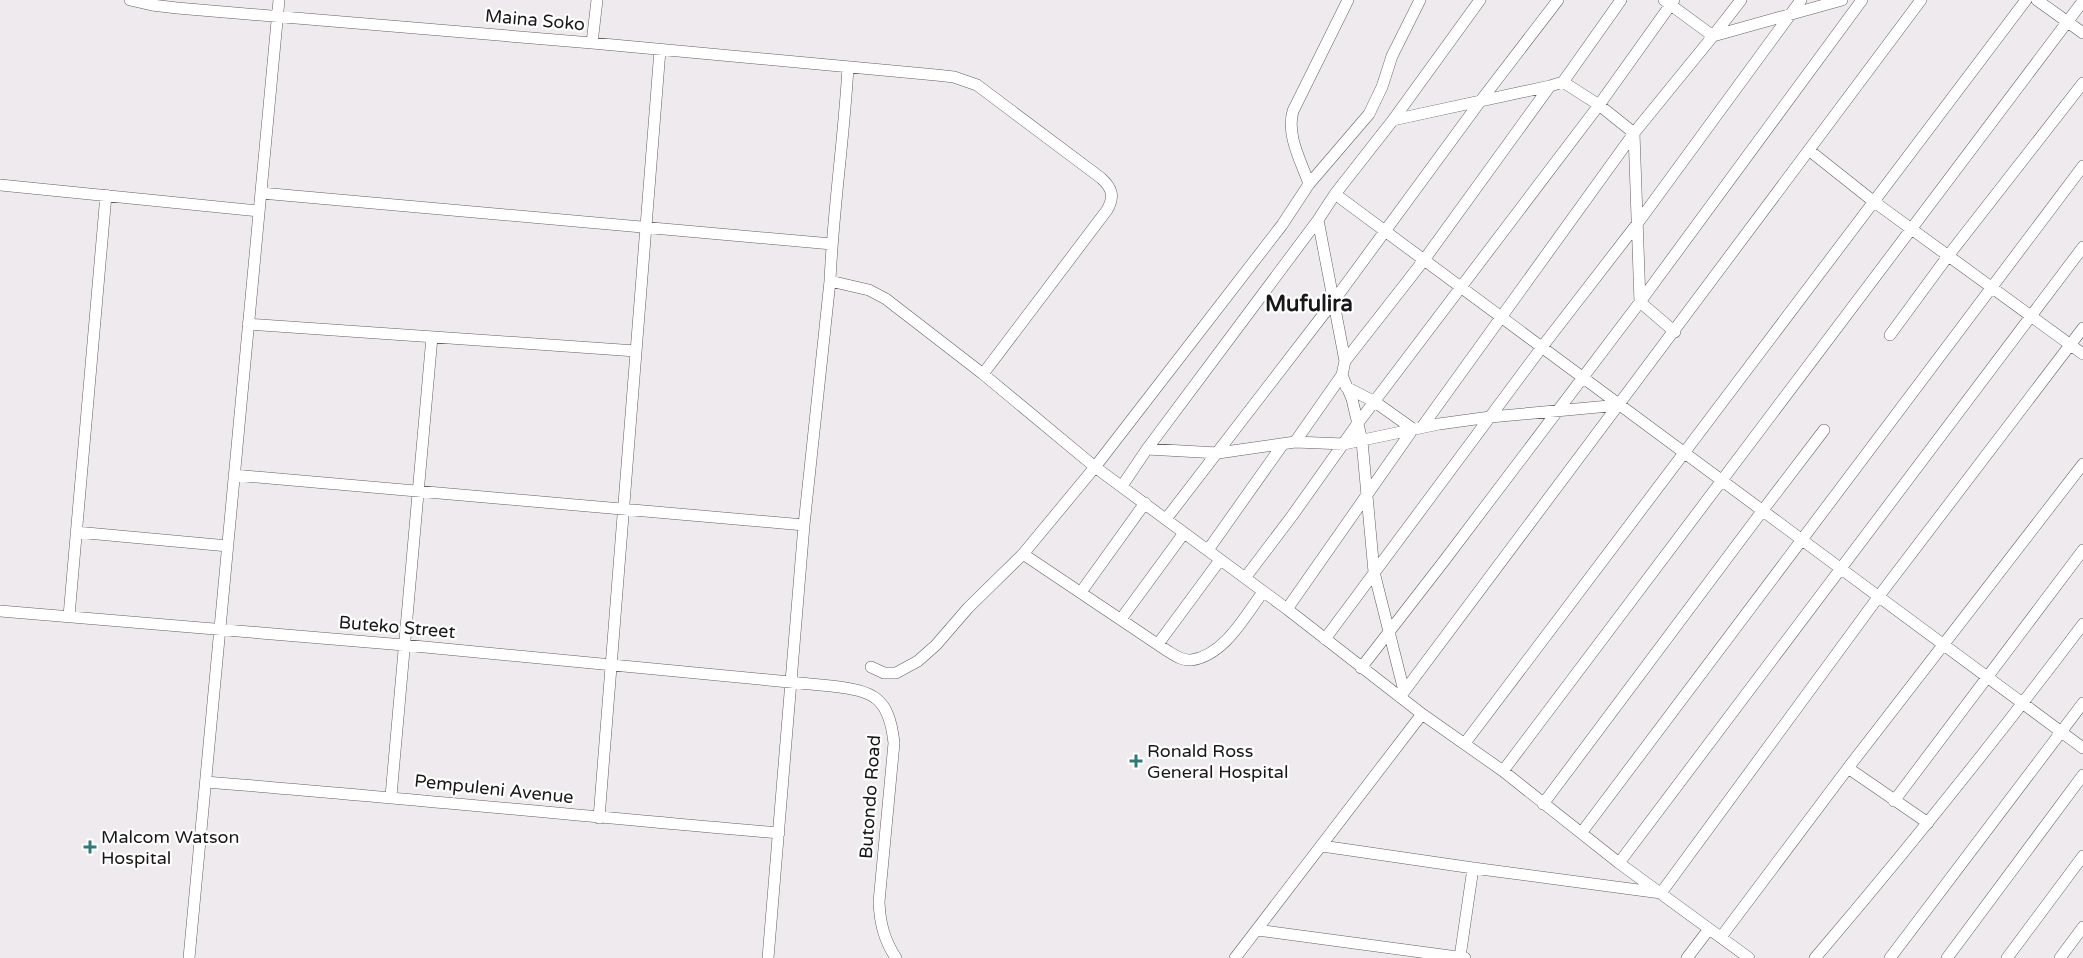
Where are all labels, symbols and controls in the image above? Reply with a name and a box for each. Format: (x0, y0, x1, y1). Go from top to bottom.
street label: Maina Soko (484, 5, 586, 35)
district label: Mufulira (1265, 291, 1353, 317)
street label: Buteko Street (338, 611, 456, 643)
street label: Butondo Road (855, 734, 885, 860)
place label: Ronald Ross General Hospital (1147, 740, 1288, 783)
marker: Ronald Ross General Hospital (1129, 754, 1143, 768)
street label: Pempuleni Avenue (413, 770, 575, 808)
place label: Malcom Watson Hospital (101, 826, 239, 869)
marker: Malcom Watson Hospital (83, 840, 97, 854)

